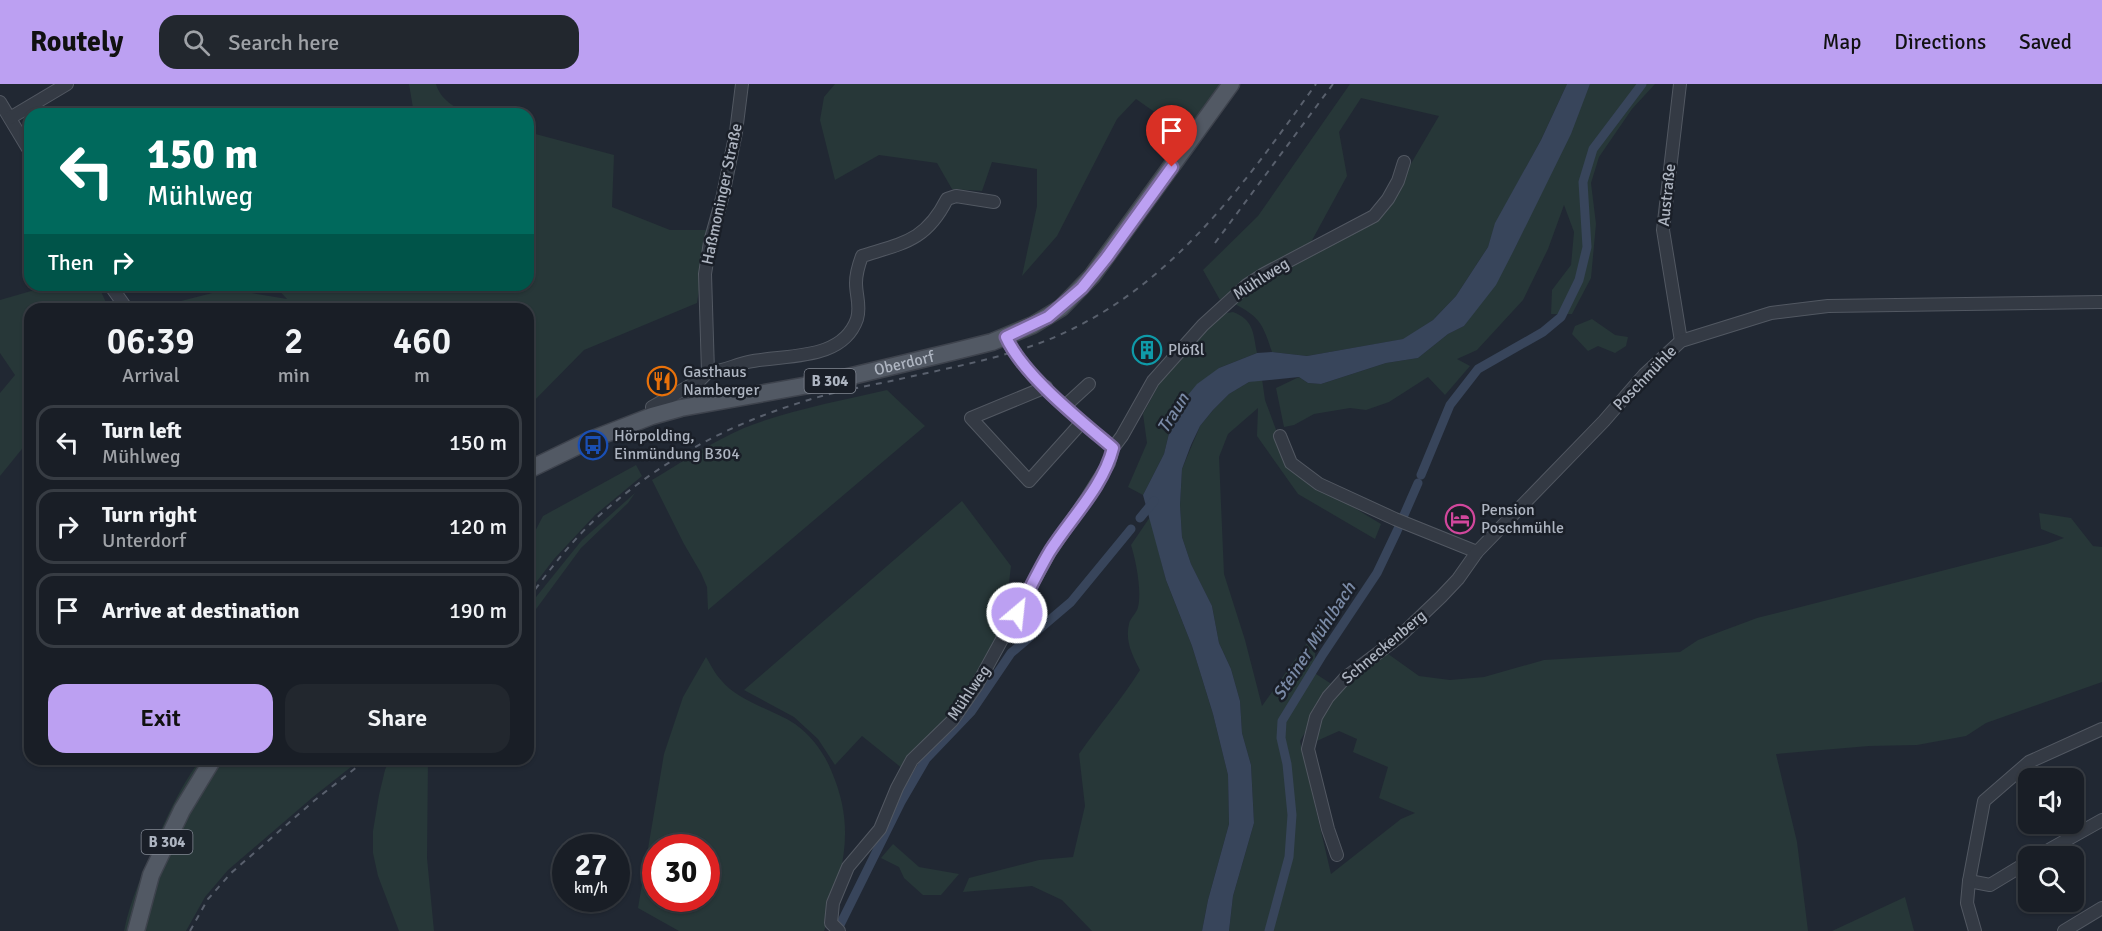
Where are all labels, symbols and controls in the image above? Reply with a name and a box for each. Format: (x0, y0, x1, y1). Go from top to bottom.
search box (159, 15, 579, 69)
text: Routely (30, 25, 123, 59)
icon: search (180, 26, 213, 59)
text: Search here (228, 29, 339, 56)
text: Map (1823, 29, 1861, 55)
text: Directions (1894, 29, 1986, 55)
text: Saved (2019, 29, 2072, 55)
pin (1146, 105, 1197, 167)
icon: arrive (1155, 114, 1188, 147)
street label: Haßmoninger Straße (697, 121, 747, 267)
text: 150 m (147, 129, 258, 180)
icon: left (48, 132, 126, 210)
street label: Austraße (1654, 163, 1680, 227)
text: Mühlweg (147, 180, 253, 213)
icon: right (106, 246, 139, 279)
text: Then (48, 249, 94, 276)
street label: Mühlweg (1229, 254, 1293, 304)
text: 06:39 (107, 319, 195, 364)
text: 2 (284, 319, 304, 364)
text: 460 (393, 319, 451, 364)
building icon: Plößl (1131, 334, 1163, 366)
place label: Plößl (1168, 340, 1205, 360)
street label: Poschmühle (1609, 341, 1681, 415)
street label: Oberdorf (872, 346, 937, 380)
place label: Gasthaus Namberger (683, 362, 759, 400)
text: Arrival (122, 363, 180, 388)
text: min (278, 363, 310, 388)
text: m (414, 363, 430, 388)
restaurant icon: Gasthaus Namberger (646, 365, 678, 397)
road number: B 304 (804, 369, 856, 393)
water label: Traun (1152, 388, 1194, 437)
text: Turn left (102, 417, 182, 444)
icon: left (51, 426, 84, 459)
place label: Hörpolding, Einmündung B304 (614, 426, 740, 464)
text: 150 m (449, 429, 507, 456)
bus stop icon: Hörpolding, Einmündung B304 (577, 429, 609, 461)
text: Mühlweg (102, 444, 180, 469)
place label: Pension Poschmühle (1481, 500, 1564, 538)
text: Turn right (102, 501, 197, 528)
hotel icon: Pension Poschmühle (1444, 503, 1476, 535)
icon: right (51, 510, 84, 543)
text: 120 m (449, 513, 507, 540)
text: Unterdorf (102, 528, 186, 553)
water label: Steiner Mühlbach (1268, 577, 1361, 704)
position arrow (985, 581, 1049, 645)
icon: arrive (51, 594, 84, 627)
text: Arrive at destination (102, 597, 299, 624)
text: 190 m (449, 597, 507, 624)
street label: Schneckenberg (1338, 606, 1430, 688)
street label: Mühlweg (943, 661, 995, 725)
button: Exit (48, 684, 273, 753)
button: Share (285, 684, 510, 753)
map controls (2018, 768, 2084, 912)
button: sound (2018, 768, 2084, 834)
road number: B 304 (142, 830, 192, 854)
speed limit sign: 30 (642, 834, 720, 912)
button: search (2018, 846, 2084, 912)
text: 27 (575, 847, 607, 884)
text: km/h (574, 879, 608, 897)

